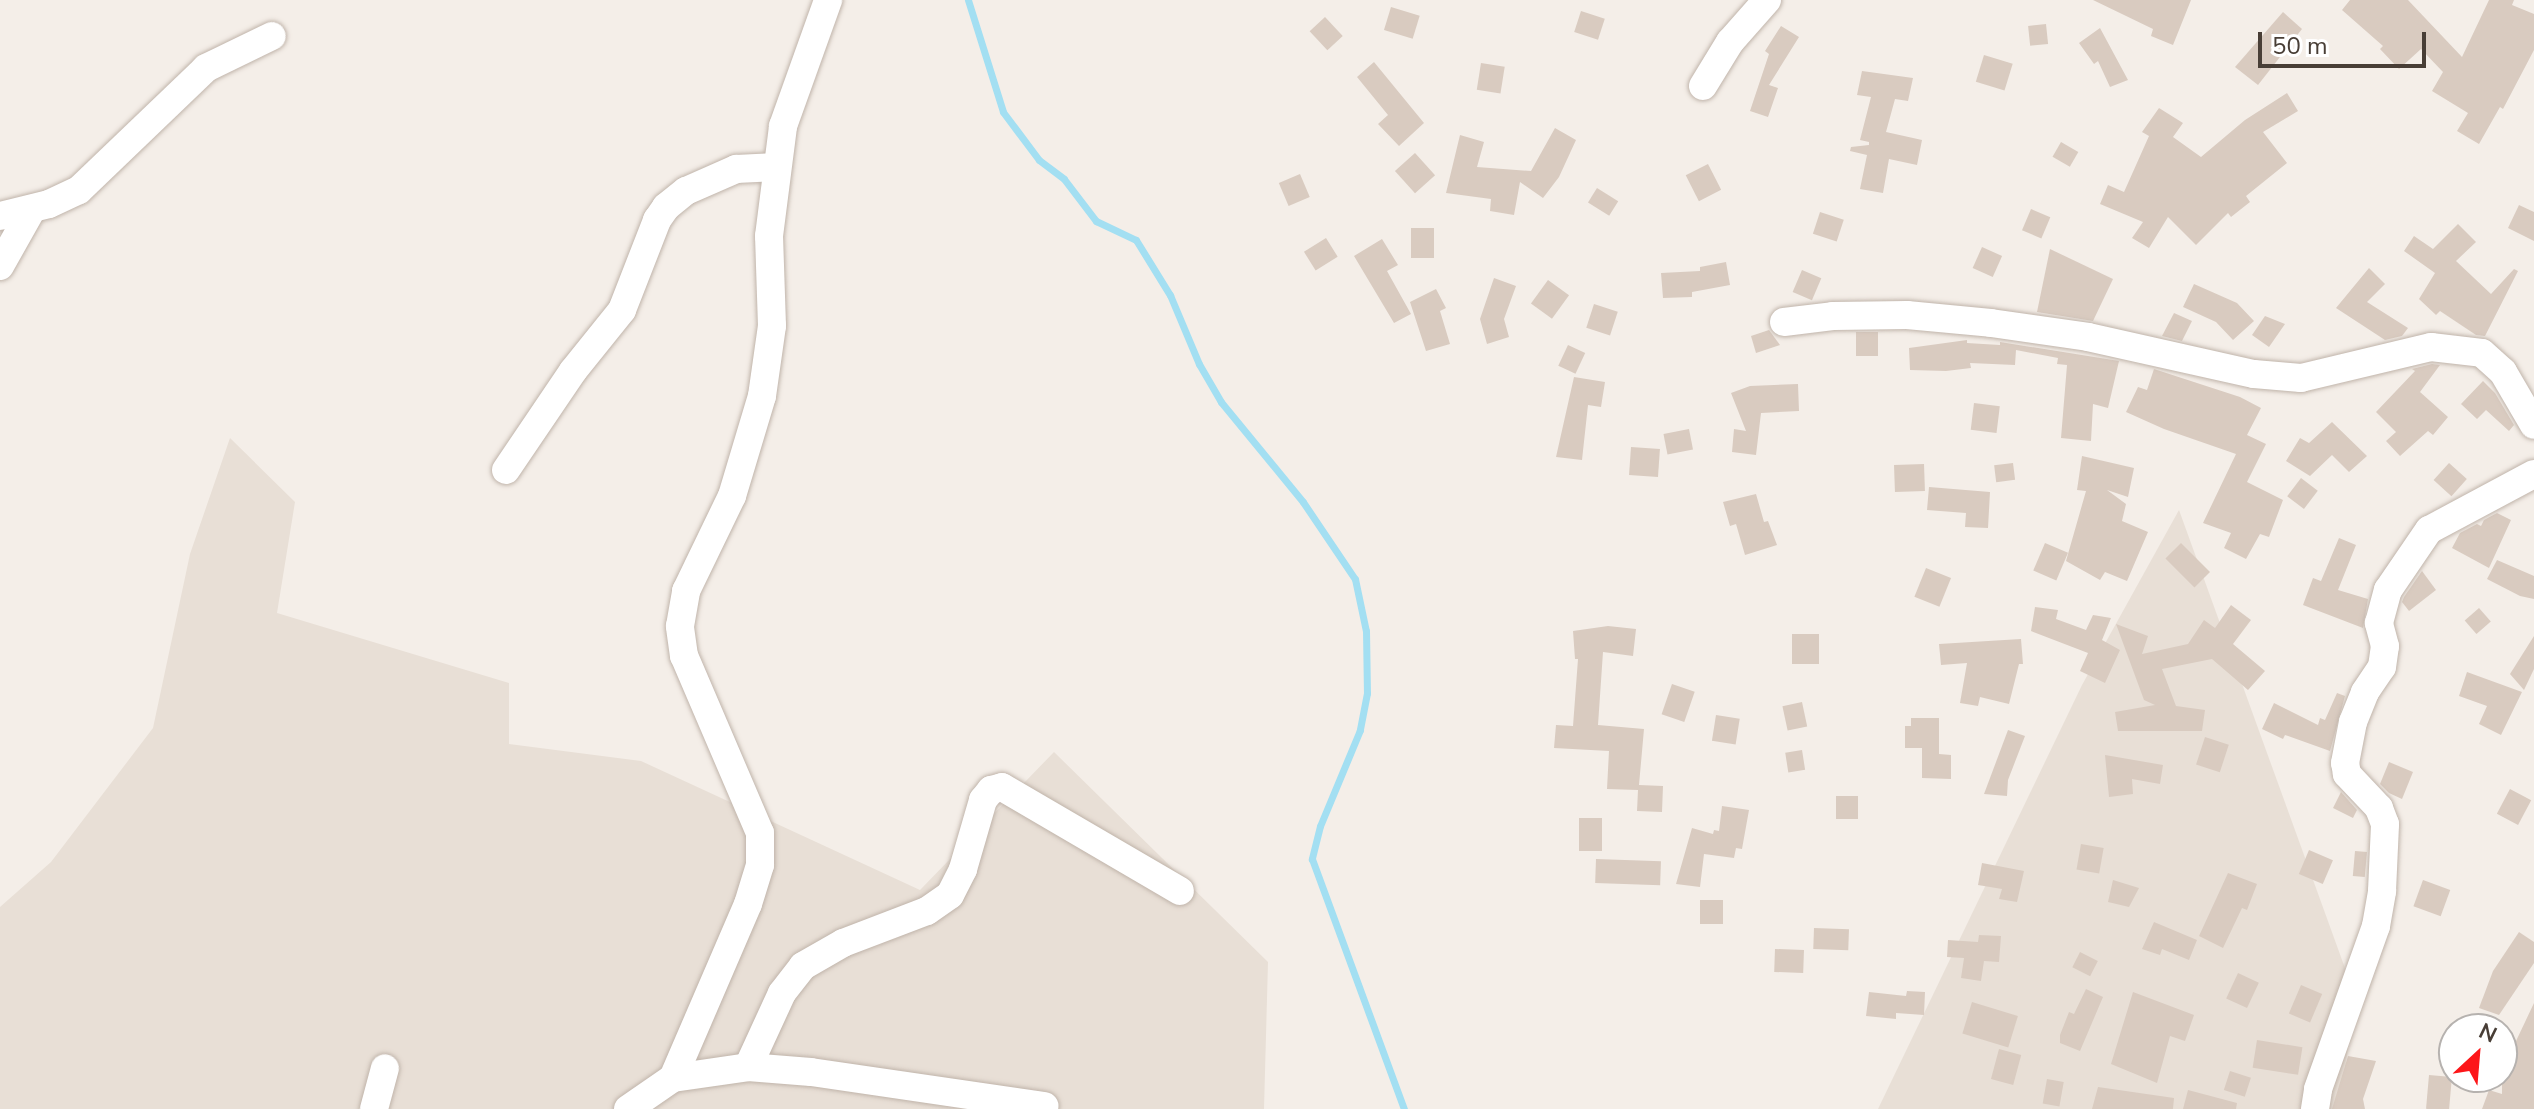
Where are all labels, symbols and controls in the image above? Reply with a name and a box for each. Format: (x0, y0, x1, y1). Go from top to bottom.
scale bar (2262, 16, 2430, 66)
text: 50 m (2272, 30, 2328, 62)
north arrow (2438, 1013, 2518, 1093)
text: N (2474, 1016, 2502, 1050)

